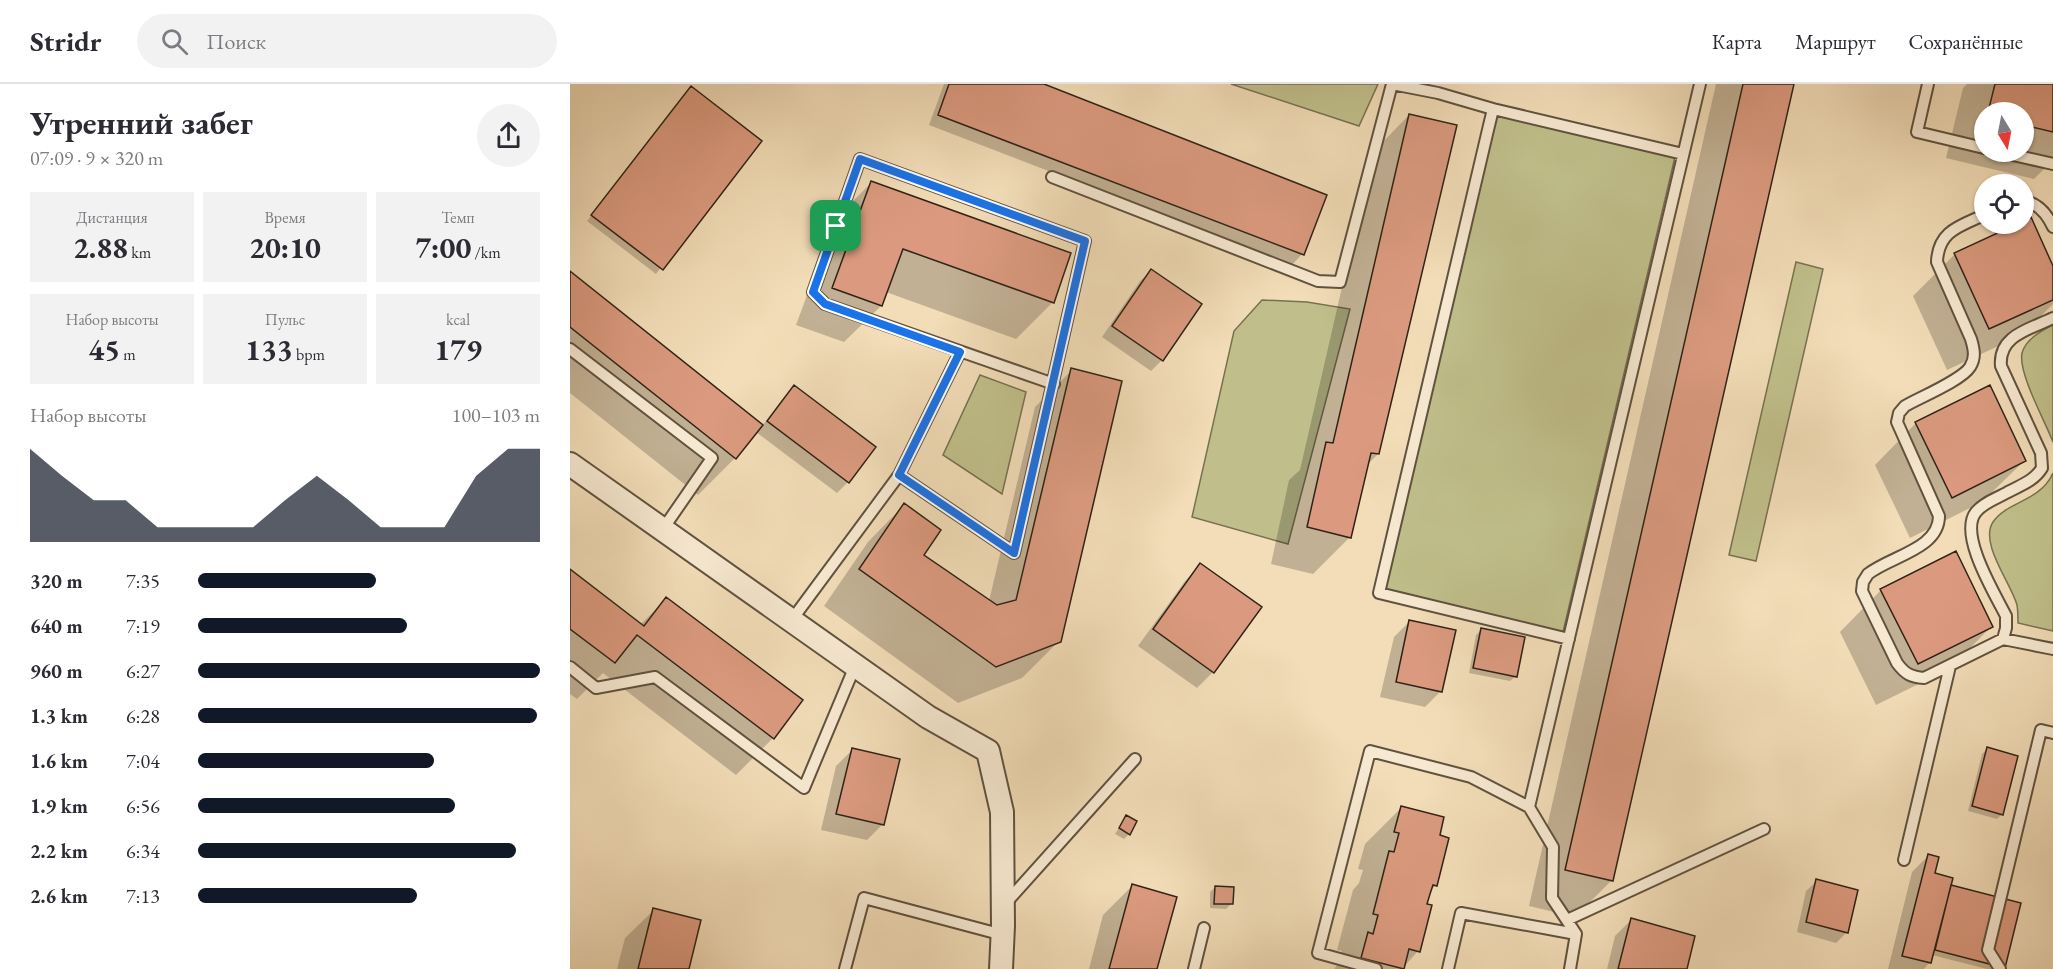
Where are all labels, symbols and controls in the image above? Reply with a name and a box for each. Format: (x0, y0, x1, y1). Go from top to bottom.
search box (137, 14, 557, 68)
text: Stridr (30, 23, 101, 59)
icon: search (158, 25, 191, 58)
text: Поиск (206, 27, 266, 56)
text: Карта (1712, 28, 1762, 55)
text: Маршрут (1795, 28, 1876, 55)
text: Сохранённые (1909, 28, 2023, 55)
text: Утренний забег (30, 101, 253, 144)
north arrow (1974, 102, 2034, 162)
map controls (1974, 102, 2034, 234)
button: share (477, 104, 540, 167)
text: 07:09 · 9 × 320 m (30, 145, 163, 171)
button: locate (1974, 174, 2034, 234)
pin (810, 200, 861, 251)
text: Дистанция (76, 207, 148, 228)
text: Время (264, 207, 306, 228)
text: Темп (441, 207, 475, 228)
icon: arrive (819, 209, 852, 242)
text: 2.88 (73, 228, 128, 267)
text: 20:10 (249, 228, 321, 267)
text: 7:00 (415, 228, 471, 267)
text: km (128, 242, 151, 263)
text: /km (471, 242, 501, 263)
text: Набор высоты (65, 309, 159, 330)
text: Пульс (265, 309, 305, 330)
text: kcal (446, 309, 470, 330)
text: 45 (88, 330, 120, 369)
text: 133 (245, 330, 293, 369)
text: 179 (434, 330, 482, 369)
text: m (120, 344, 136, 365)
text: bpm (293, 344, 325, 365)
text: Набор высоты (30, 402, 146, 428)
text: 100–103 m (452, 402, 540, 428)
text: 320 m (30, 568, 83, 594)
text: 7:35 (126, 568, 160, 594)
text: 640 m (30, 613, 83, 639)
text: 7:19 (126, 613, 160, 639)
text: 960 m (30, 658, 83, 684)
text: 6:27 (126, 658, 160, 684)
text: 1.3 km (30, 703, 88, 729)
text: 6:28 (126, 703, 160, 729)
text: 1.6 km (30, 748, 88, 774)
text: 7:04 (126, 748, 160, 774)
text: 1.9 km (30, 793, 88, 819)
text: 6:56 (126, 793, 160, 819)
text: 2.2 km (30, 838, 88, 864)
text: 6:34 (126, 838, 160, 864)
text: 2.6 km (30, 883, 88, 909)
text: 7:13 (126, 883, 160, 909)

